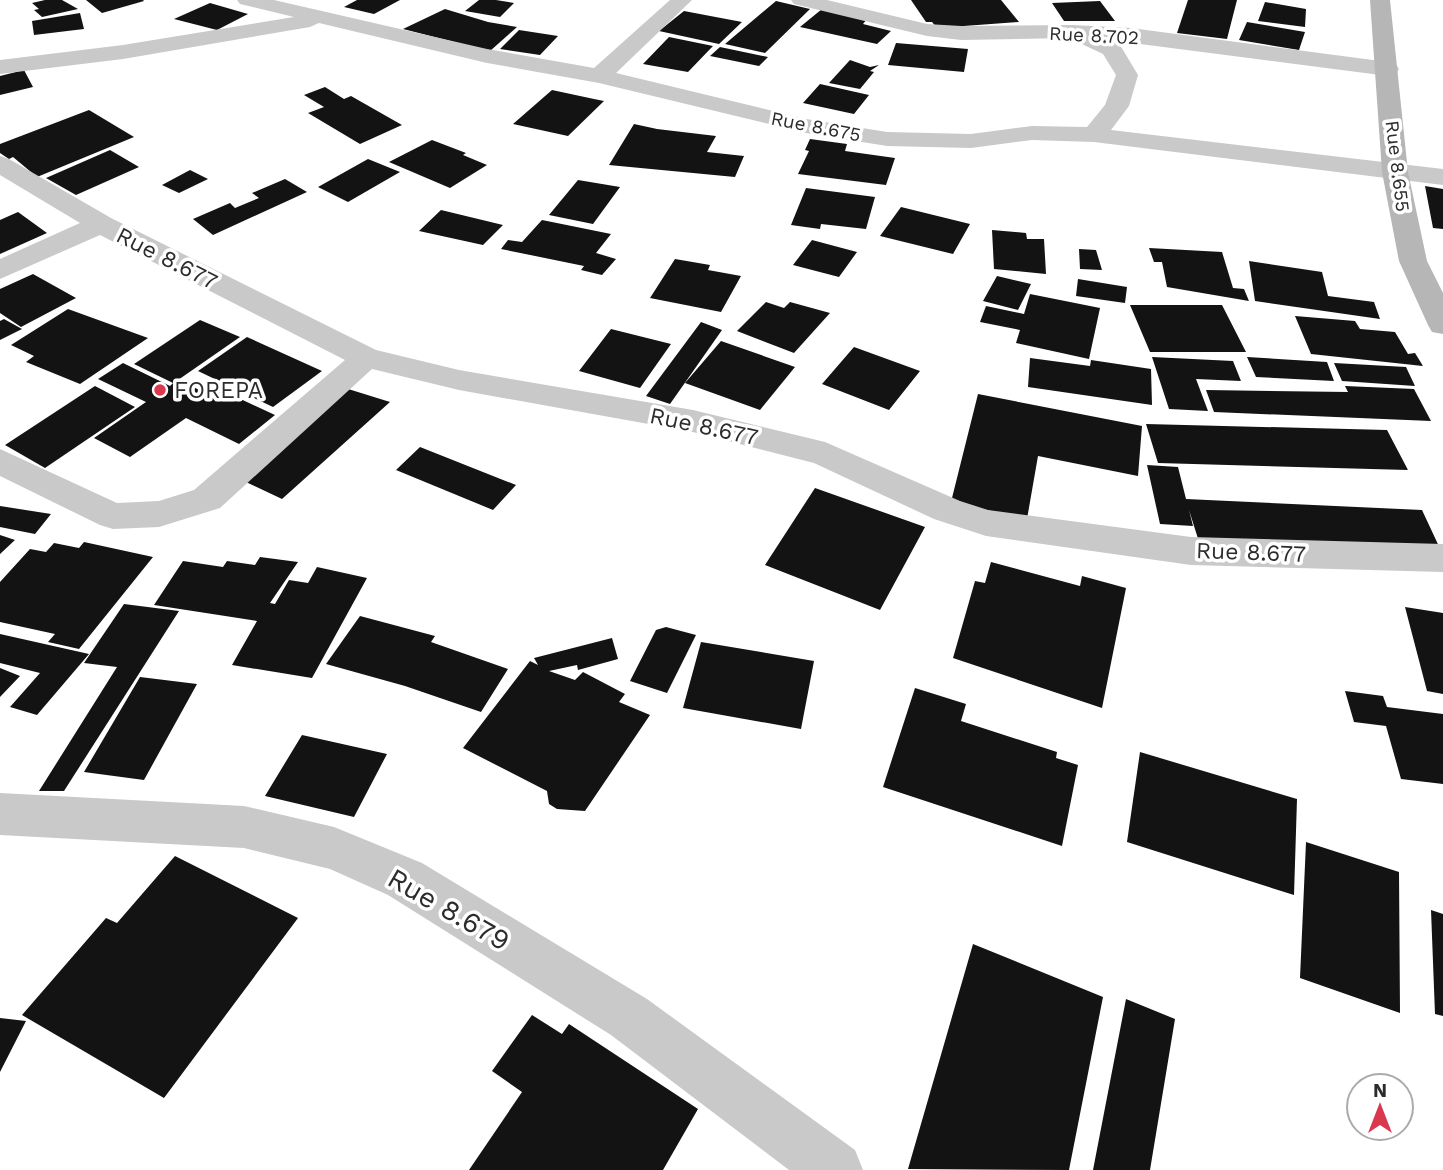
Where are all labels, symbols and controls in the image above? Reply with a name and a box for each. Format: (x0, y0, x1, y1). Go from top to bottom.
street label: Rue 8.702 (1048, 22, 1139, 49)
street label: Rue 8.675 (769, 107, 863, 146)
street label: Rue 8.655 (1380, 119, 1415, 213)
street label: Rue 8.677 (112, 221, 222, 295)
place label: FOREPA (174, 377, 263, 404)
marker: FOREPA (152, 382, 168, 398)
street label: Rue 8.677 (647, 402, 761, 451)
street label: Rue 8.677 (1196, 537, 1306, 568)
street label: Rue 8.679 (382, 861, 516, 958)
north arrow (1345, 1072, 1415, 1142)
text: N (1373, 1079, 1387, 1102)

